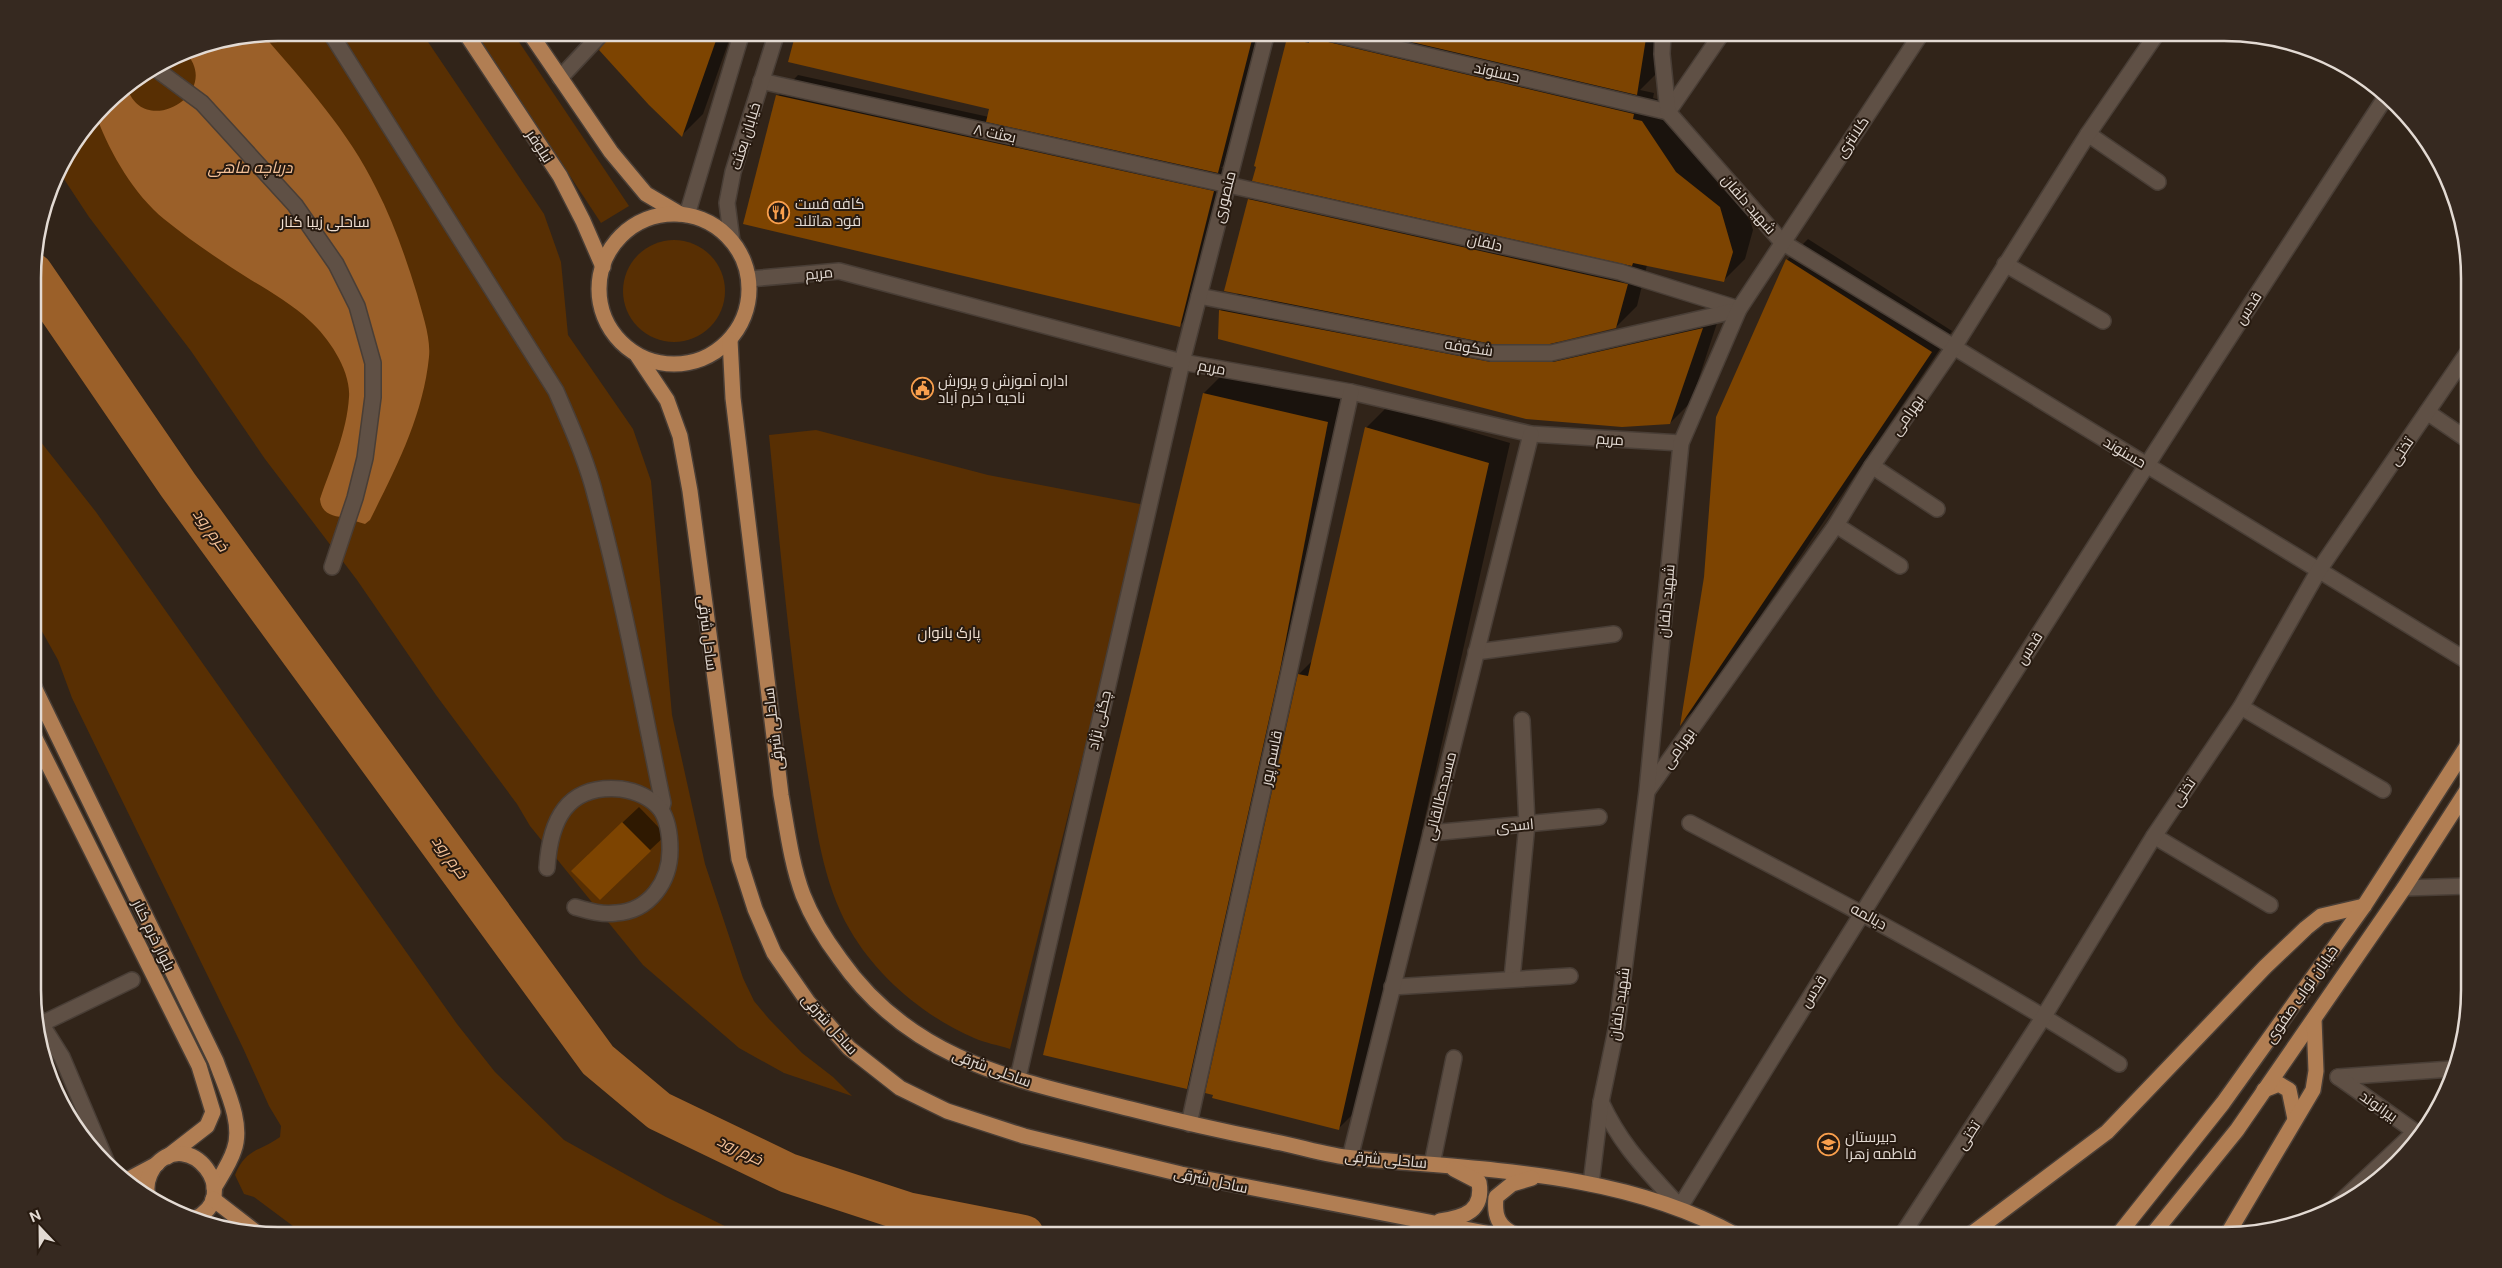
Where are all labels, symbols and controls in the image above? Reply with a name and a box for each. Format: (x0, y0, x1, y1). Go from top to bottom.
street label: حسنوند (1472, 59, 1521, 86)
street label: خیابان بعثت (727, 100, 765, 172)
street label: کلانتری (1832, 113, 1874, 162)
street label: بعثت ۸ (972, 120, 1018, 146)
street label: نیلوفر (522, 126, 557, 166)
water label: دریاچه ماهی (208, 158, 294, 178)
street label: منصوری (1209, 169, 1241, 225)
street label: شهید دلفان (1717, 171, 1780, 239)
place label: کافه فست فود هاتلند (795, 195, 864, 230)
restaurant icon: کافه فست فود هاتلند (767, 200, 791, 224)
park label: ساحلی زیبا کنار (279, 213, 370, 232)
street label: دلفان (1465, 230, 1504, 256)
street label: مریم (804, 263, 834, 285)
street label: قدس (2231, 289, 2266, 329)
street label: شکوفه (1443, 335, 1494, 360)
street label: مریم (1196, 356, 1227, 380)
place label: اداره آموزش و پرورش ناحیه ۱ خرم آباد (938, 372, 1068, 408)
public building icon: اداره آموزش و پرورش ناحیه ۱ خرم آباد (910, 377, 934, 401)
street label: بهرامی (1887, 392, 1929, 440)
street label: مریم (1595, 430, 1625, 450)
street label: حسنوند (2100, 433, 2149, 472)
street label: تختی (2385, 434, 2418, 470)
water label: خرم رود (188, 505, 234, 557)
street label: شهید دلفان (1654, 564, 1680, 639)
street label: ساحل شرقی (693, 595, 721, 672)
park label: پارک بانوان (918, 624, 980, 643)
street label: قدس (2012, 629, 2047, 669)
street label: ساحلی شرقی (760, 687, 788, 771)
street label: چگنی نژاد (1084, 689, 1116, 752)
street label: بهرامی (1658, 725, 1700, 773)
street label: قاسم پور (1257, 729, 1287, 789)
street label: مسجدطالقانی (1421, 750, 1461, 842)
street label: تختی (2167, 775, 2200, 811)
street label: اسدی (1495, 815, 1535, 837)
water label: خرم رود (427, 832, 473, 884)
street label: بلوار خرم کنار (127, 896, 178, 974)
street label: دیالمه (1848, 899, 1890, 933)
street label: خیابان نواب صفوی (2261, 942, 2343, 1047)
street label: شهید دلفان (1605, 966, 1635, 1042)
street label: قدس (1796, 972, 1831, 1012)
street label: ساحل شرقی (797, 990, 862, 1059)
street label: ساحلی شرقی (950, 1046, 1034, 1092)
street label: بیرانوند (2356, 1087, 2401, 1126)
street label: تختی (1953, 1117, 1985, 1154)
place label: دبیرستان فاطمه زهرا (1845, 1128, 1917, 1163)
water label: خرم رود (713, 1131, 767, 1171)
school or university icon: دبیرستان فاطمه زهرا (1817, 1133, 1841, 1157)
street label: ساحلی شرقی (1344, 1147, 1428, 1173)
street label: ساحل شرقی (1172, 1164, 1250, 1198)
north arrow (15, 1203, 65, 1253)
text: N (27, 1206, 43, 1225)

